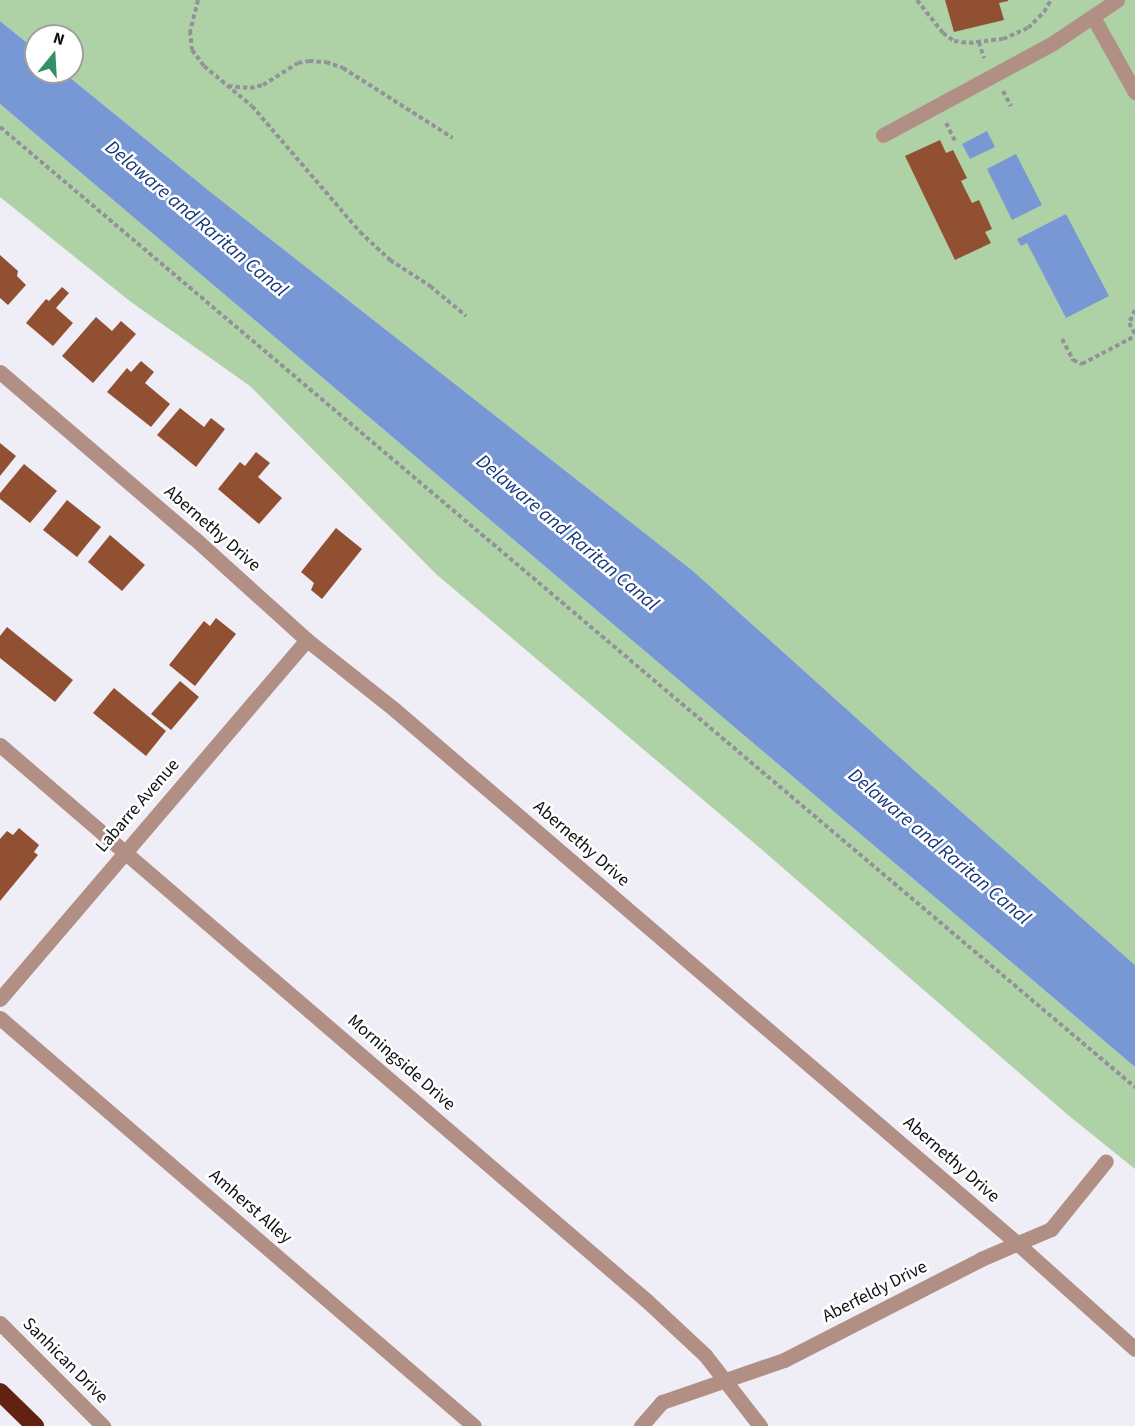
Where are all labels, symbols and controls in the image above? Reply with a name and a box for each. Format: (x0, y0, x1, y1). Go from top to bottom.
north arrow (24, 24, 84, 84)
text: N (50, 27, 67, 51)
water label: Delaware and Raritan Canal (100, 136, 292, 302)
water label: Delaware and Raritan Canal (471, 450, 663, 616)
street label: Abernethy Drive (159, 481, 265, 577)
street label: Labarre Avenue (91, 755, 185, 857)
water label: Delaware and Raritan Canal (843, 764, 1035, 930)
street label: Abernethy Drive (528, 796, 634, 892)
street label: Morningside Drive (343, 1010, 459, 1116)
street label: Abernethy Drive (898, 1112, 1004, 1208)
street label: Amherst Alley (204, 1165, 296, 1249)
street label: Aberfeldy Drive (819, 1256, 931, 1328)
street label: Sanhican Drive (18, 1314, 112, 1408)

